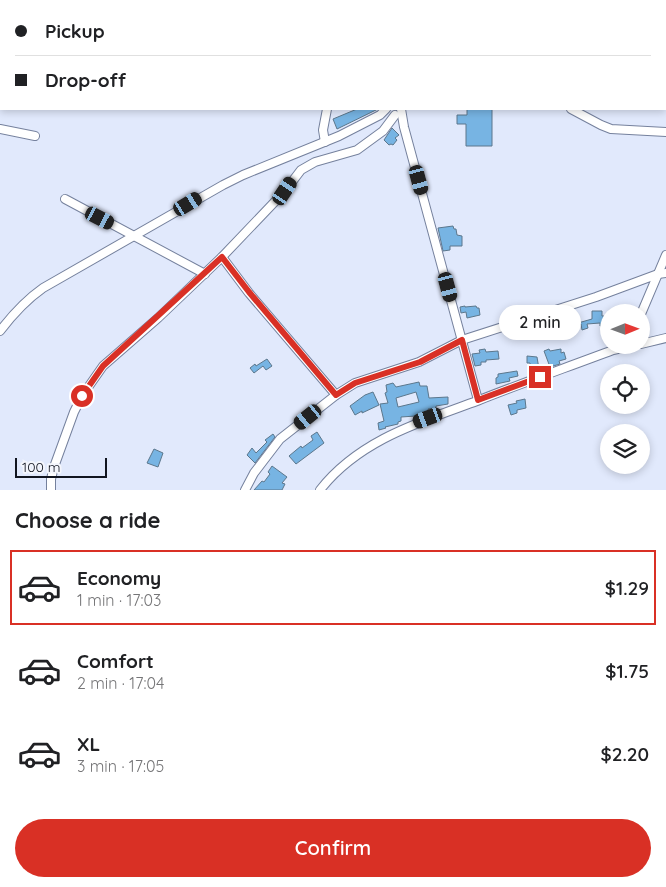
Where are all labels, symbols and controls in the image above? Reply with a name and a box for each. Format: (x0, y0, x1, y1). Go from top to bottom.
text: Pickup (45, 19, 105, 43)
text: Drop-off (45, 68, 126, 92)
car (407, 164, 430, 196)
car (270, 174, 299, 208)
car (171, 190, 204, 218)
car (83, 205, 116, 231)
car (436, 271, 459, 303)
callout: 2 min (499, 304, 581, 340)
north arrow (600, 304, 650, 354)
map controls (600, 304, 650, 474)
text: 2 min (519, 312, 561, 332)
button: locate (600, 364, 650, 414)
route end (529, 366, 551, 388)
route start (71, 385, 93, 407)
car (291, 402, 324, 432)
car (411, 406, 444, 430)
button: layers (600, 424, 650, 474)
scale bar (15, 454, 108, 478)
text: 100 m (22, 458, 60, 476)
text: Choose a ride (15, 506, 160, 534)
icon: car (17, 565, 62, 610)
text: Economy (77, 566, 161, 590)
text: $1.29 (605, 576, 649, 600)
text: 1 min · 17:03 (77, 590, 161, 610)
icon: car (17, 648, 62, 693)
text: Comfort (77, 649, 154, 673)
text: $1.75 (605, 659, 649, 683)
text: 2 min · 17:04 (77, 673, 164, 693)
icon: car (17, 731, 62, 776)
text: XL (77, 732, 100, 756)
text: $2.20 (601, 742, 649, 766)
text: 3 min · 17:05 (77, 756, 164, 776)
button: Confirm (15, 819, 651, 877)

